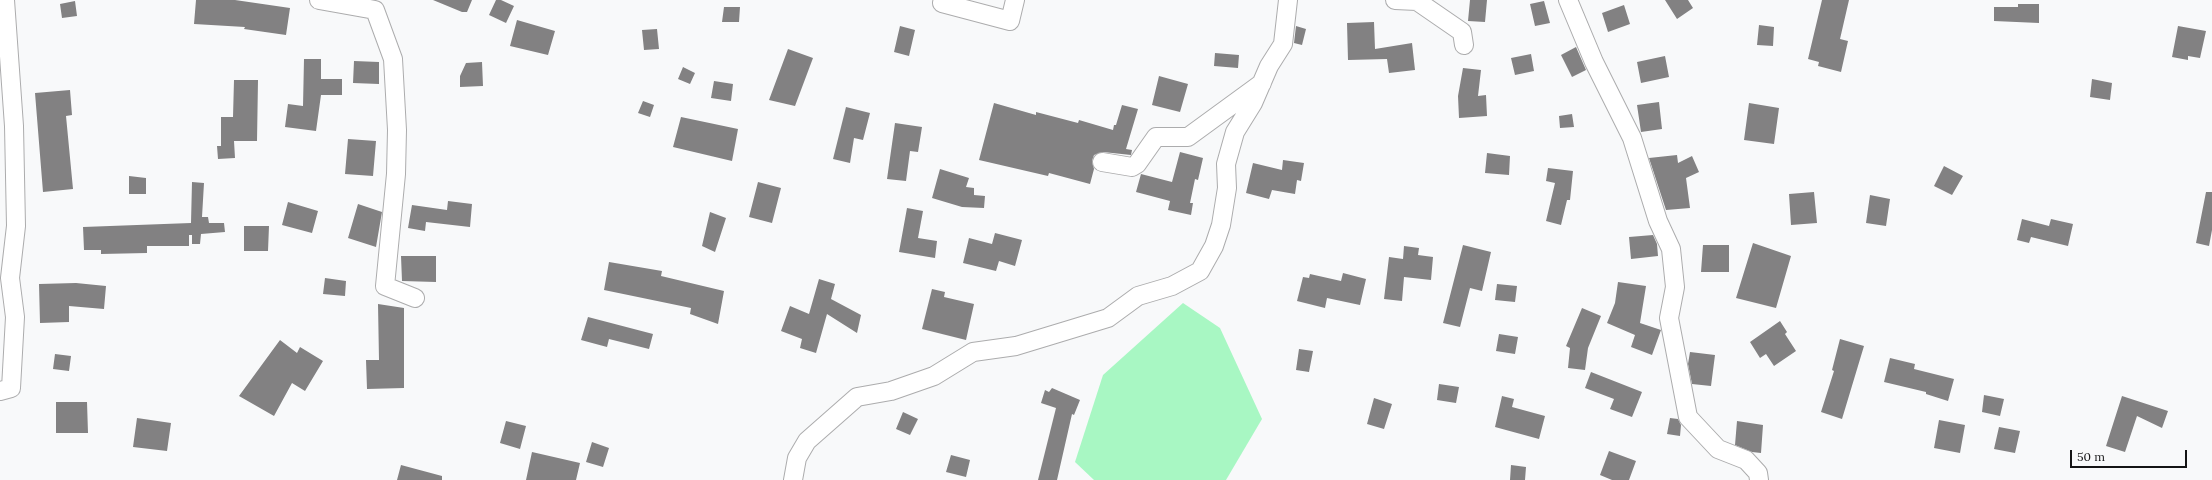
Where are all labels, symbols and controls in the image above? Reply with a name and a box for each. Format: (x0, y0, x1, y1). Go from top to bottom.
scale bar (2072, 442, 2189, 468)
text: 50 m (2077, 449, 2105, 464)

